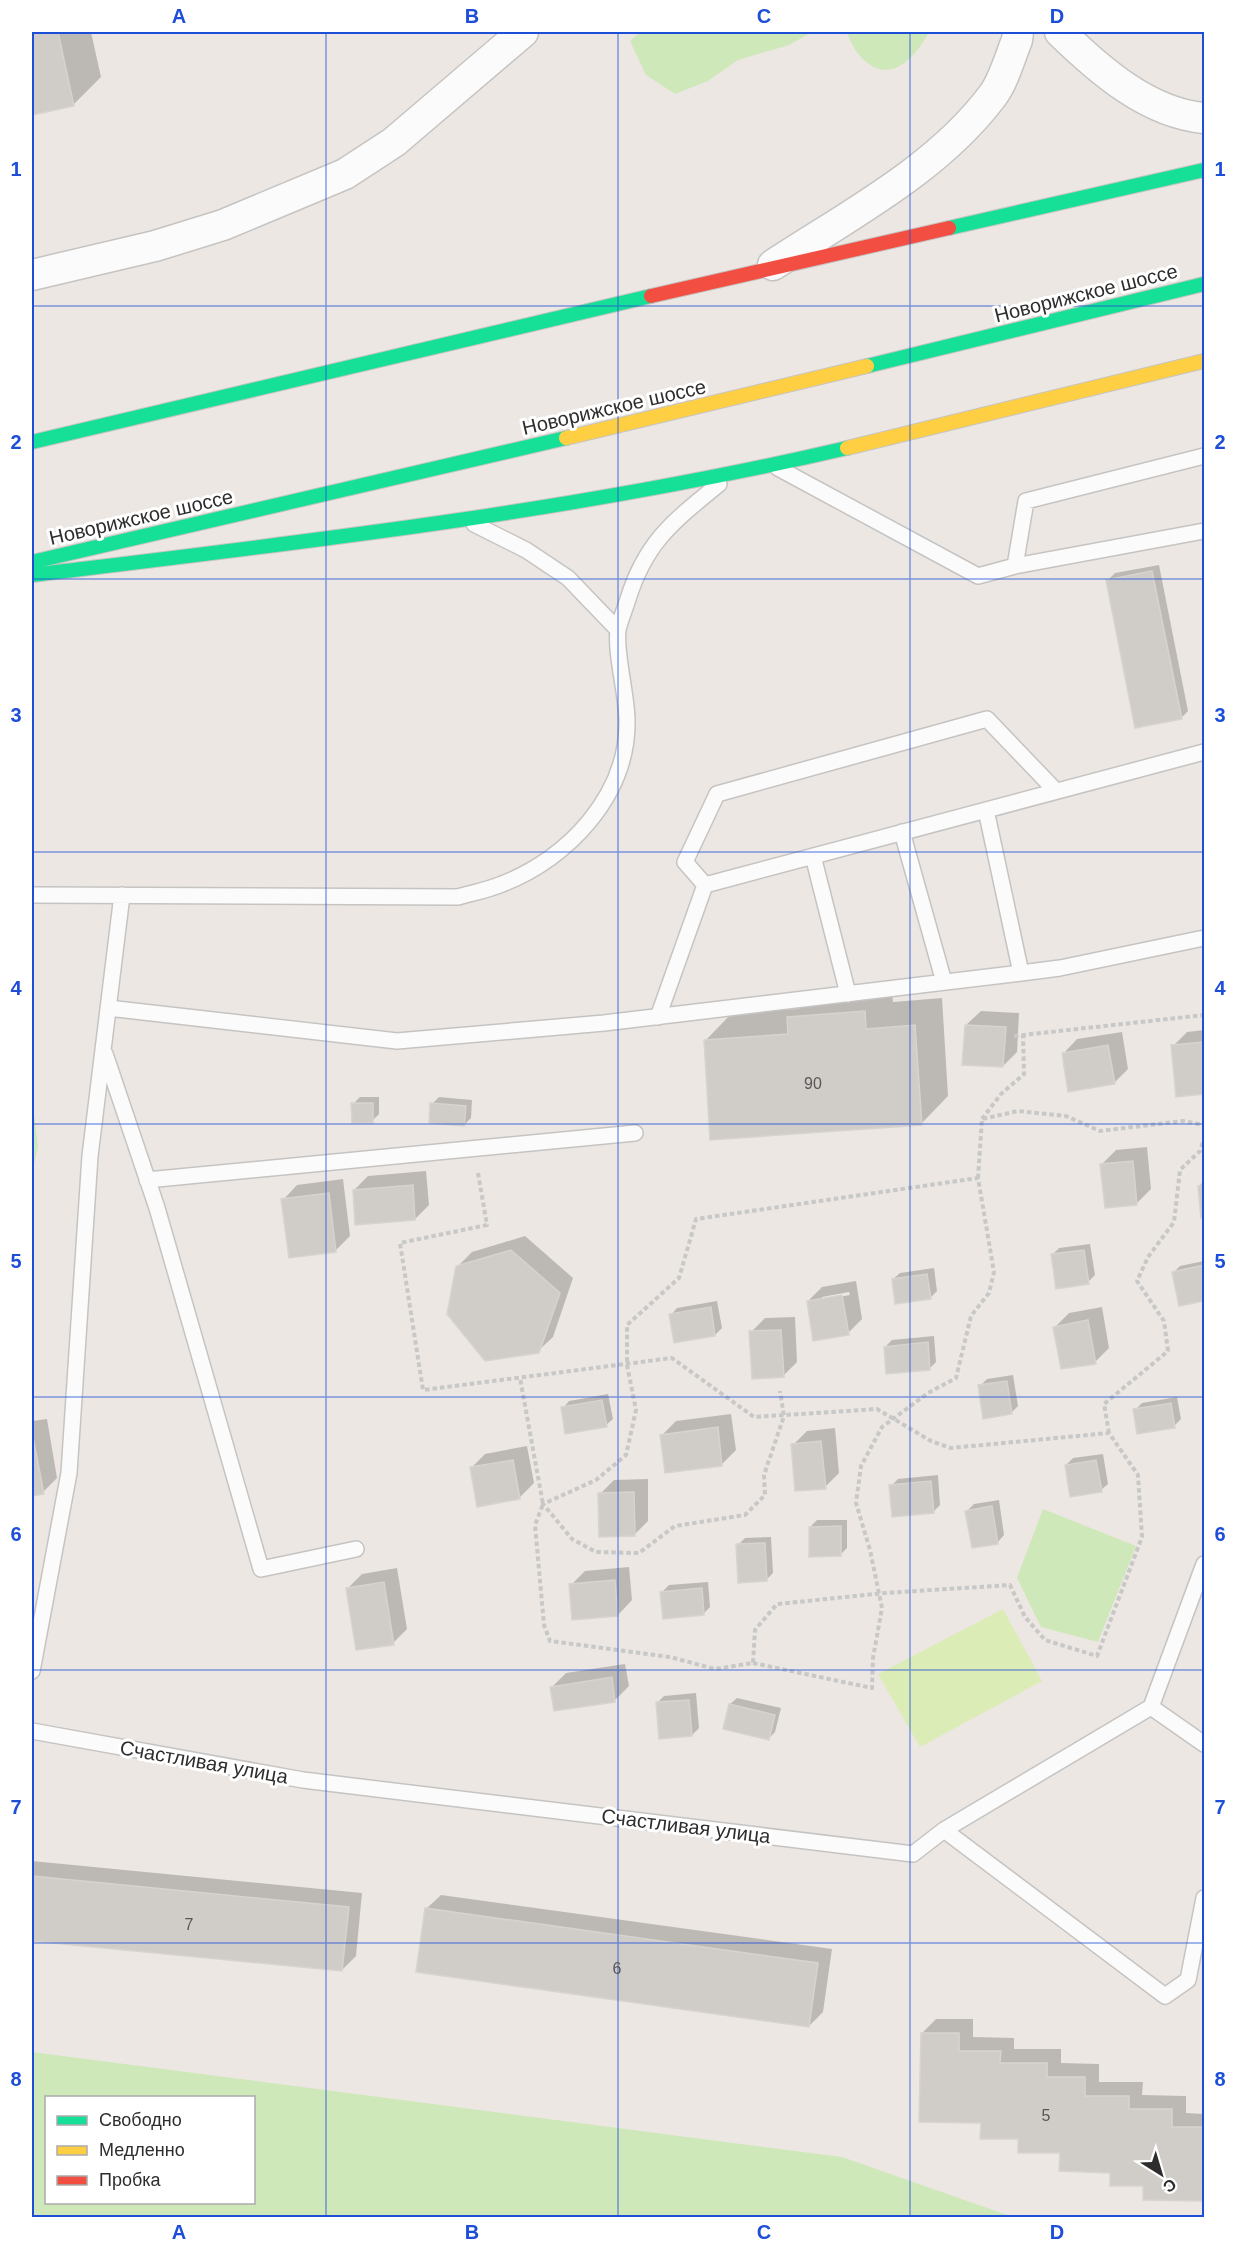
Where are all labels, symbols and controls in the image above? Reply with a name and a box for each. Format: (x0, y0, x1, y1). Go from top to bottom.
text: A (172, 5, 186, 27)
text: B (465, 5, 479, 27)
text: C (757, 5, 771, 27)
text: D (1050, 5, 1064, 27)
text: 1 (10, 158, 22, 180)
text: 1 (1214, 158, 1226, 180)
street label: Новорижское шоссе (992, 260, 1180, 326)
street label: Новорижское шоссе (520, 375, 708, 439)
text: 2 (10, 431, 22, 453)
text: 2 (1214, 431, 1226, 453)
street label: Новорижское шоссе (47, 485, 235, 549)
text: 3 (10, 704, 22, 726)
text: 3 (1214, 704, 1226, 726)
text: 4 (10, 977, 22, 999)
text: 4 (1214, 977, 1226, 999)
house number: 90 (804, 1075, 822, 1092)
text: 5 (10, 1250, 22, 1272)
text: 5 (1214, 1250, 1226, 1272)
text: 6 (10, 1523, 22, 1545)
text: 6 (1214, 1523, 1226, 1545)
street label: Счастливая улица (118, 1736, 291, 1788)
text: 7 (10, 1796, 22, 1818)
text: 7 (1214, 1796, 1226, 1818)
street label: Счастливая улица (600, 1805, 773, 1847)
house number: 7 (185, 1916, 194, 1933)
house number: 6 (613, 1960, 622, 1977)
text: 8 (10, 2068, 22, 2090)
text: 8 (1214, 2068, 1226, 2090)
legend (45, 2096, 255, 2204)
house number: 5 (1042, 2107, 1051, 2124)
text: Свободно (99, 2110, 182, 2130)
text: Медленно (99, 2140, 185, 2160)
north arrow (1131, 2144, 1191, 2204)
text: Пробка (99, 2170, 162, 2190)
text: С (1160, 2175, 1179, 2196)
text: A (172, 2221, 186, 2243)
text: B (465, 2221, 479, 2243)
text: C (757, 2221, 771, 2243)
text: D (1050, 2221, 1064, 2243)

